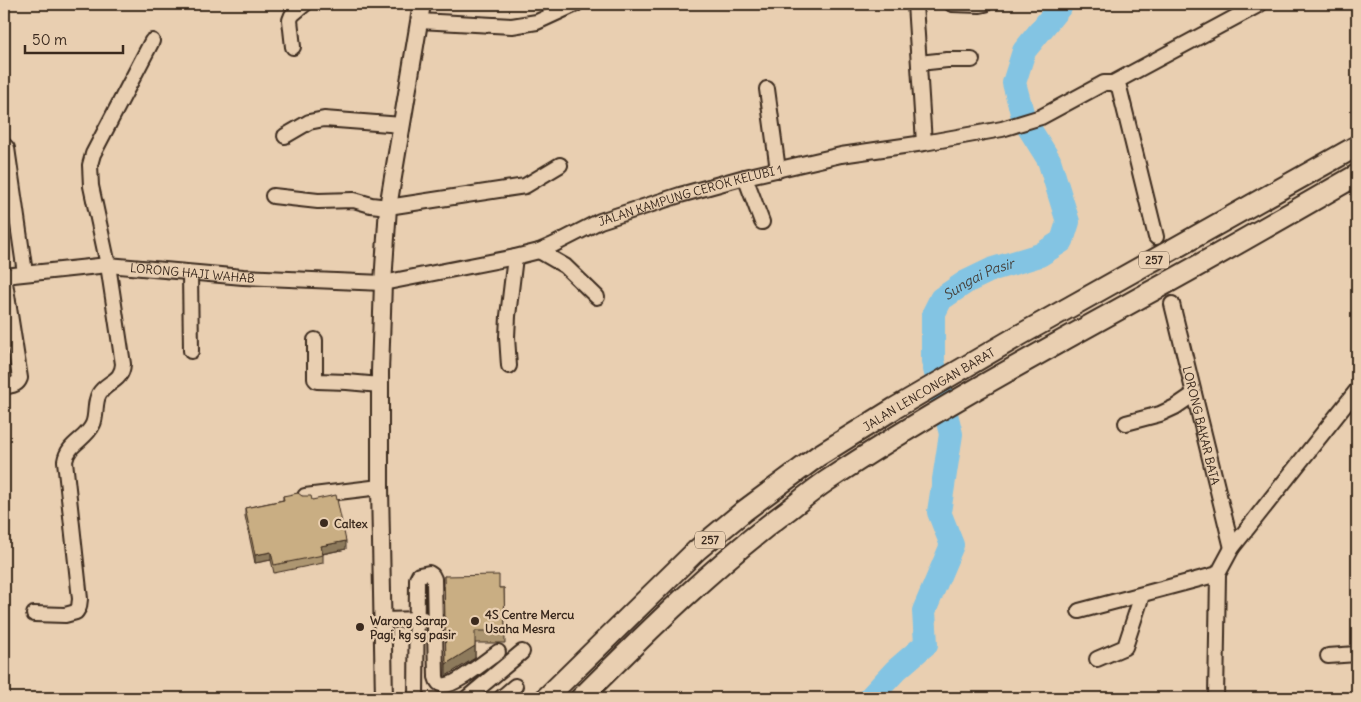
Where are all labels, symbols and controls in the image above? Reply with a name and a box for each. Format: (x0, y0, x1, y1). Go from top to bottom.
scale bar (25, 22, 122, 54)
text: 50 m (32, 30, 67, 49)
street label: JALAN KAMPUNG CEROK KELUBI 1 (596, 161, 783, 229)
road number: 257 (1139, 252, 1169, 268)
water label: Sungai Pasir (939, 254, 1018, 304)
street label: LORONG HAJI WAHAB (129, 259, 255, 285)
street label: JALAN LENCONGAN BARAT (860, 344, 997, 434)
street label: LORONG BAKAR BATA (1180, 364, 1224, 487)
place label: Caltex (334, 516, 368, 531)
marker: Caltex (318, 517, 330, 529)
road number: 257 (695, 532, 725, 548)
place label: 4S Centre Mercu Usaha Mesra (485, 607, 574, 636)
place label: Warong Sarap Pagi, kg sg pasir (370, 613, 456, 643)
marker: 4S Centre Mercu Usaha Mesra (469, 615, 481, 627)
marker: Warong Sarap Pagi, kg sg pasir (354, 621, 366, 633)

